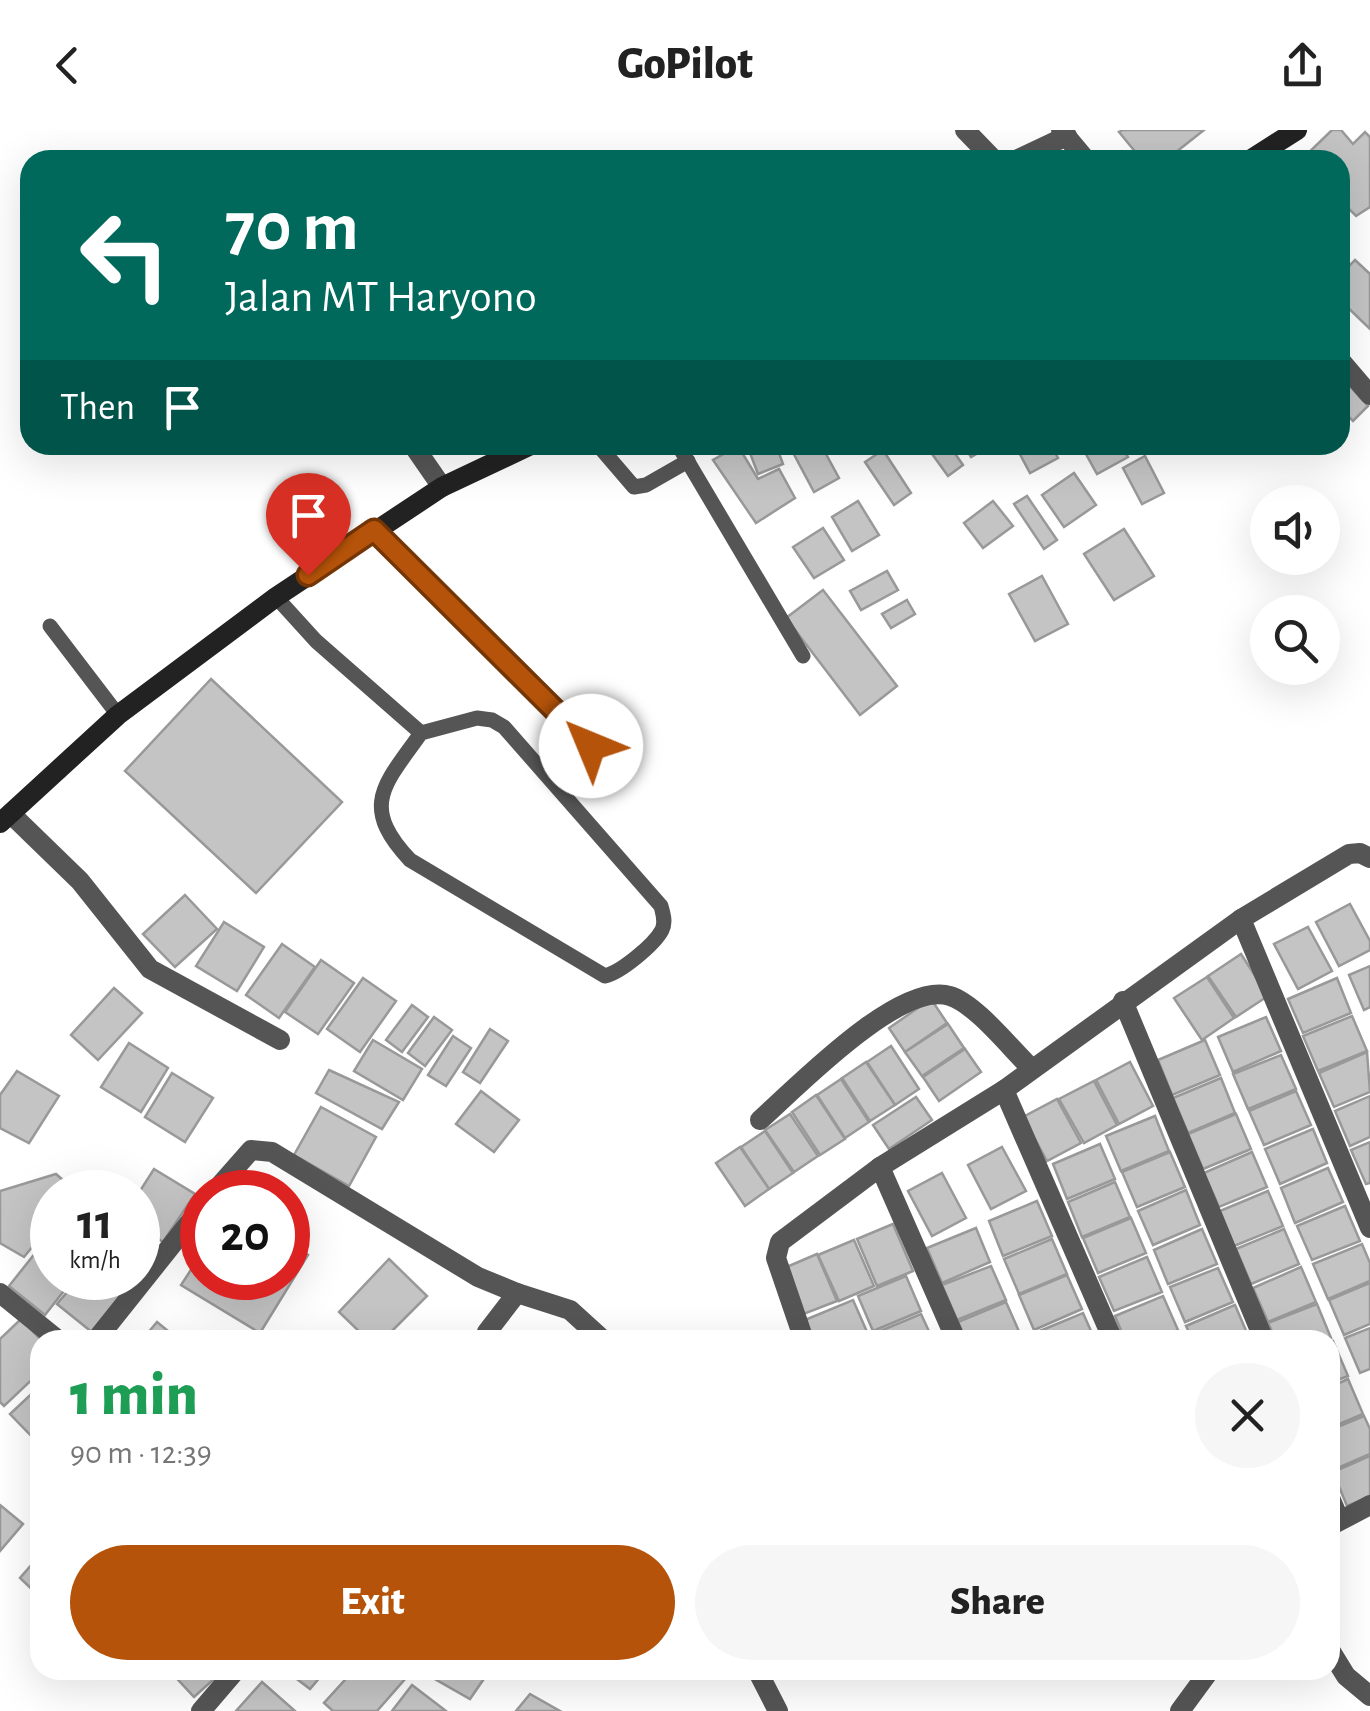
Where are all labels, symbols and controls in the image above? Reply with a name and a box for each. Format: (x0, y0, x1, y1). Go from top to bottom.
icon: back (40, 38, 95, 93)
icon: share (1275, 38, 1330, 93)
text: GoPilot (617, 42, 753, 87)
icon: left (60, 190, 190, 320)
text: 70 m (225, 193, 359, 263)
text: Jalan MT Haryono (225, 275, 537, 320)
icon: arrive (155, 380, 210, 435)
text: Then (60, 389, 135, 427)
pin (266, 473, 351, 576)
map controls (1250, 485, 1340, 685)
button: sound (1250, 485, 1340, 575)
icon: arrive (281, 488, 336, 543)
button: search (1250, 595, 1340, 685)
position arrow (539, 694, 643, 798)
speed limit sign: 20 (180, 1170, 310, 1300)
text: 11 (77, 1198, 113, 1248)
text: km/h (69, 1248, 121, 1273)
button: close (1195, 1363, 1300, 1468)
text: 1 min (70, 1366, 198, 1426)
text: 90 m · 12:39 (70, 1437, 212, 1469)
button: Exit (70, 1545, 675, 1660)
button: Share (695, 1545, 1300, 1660)

